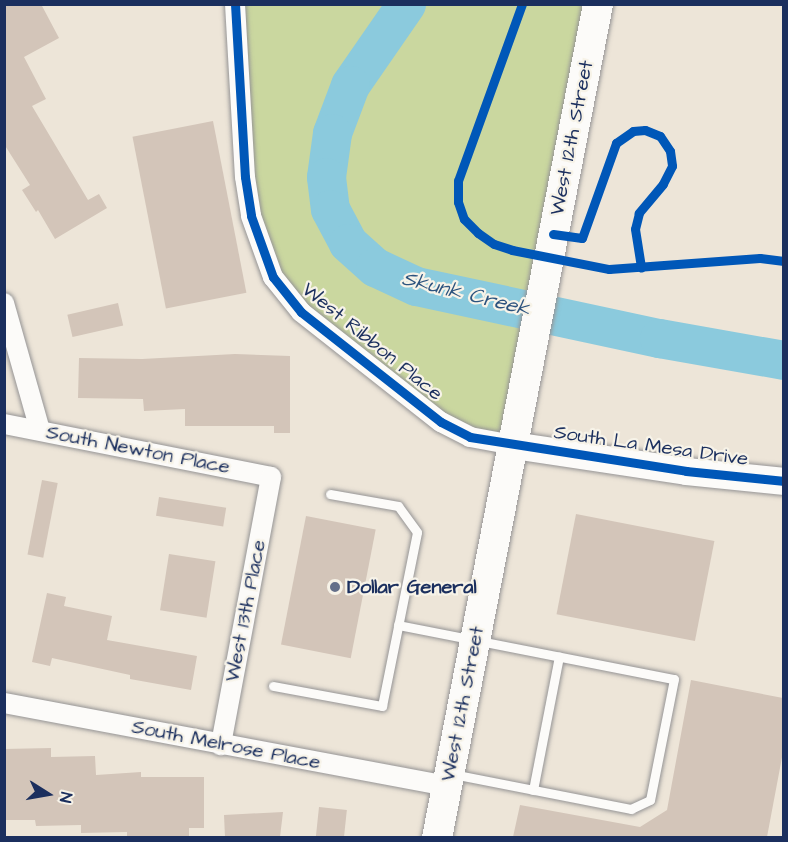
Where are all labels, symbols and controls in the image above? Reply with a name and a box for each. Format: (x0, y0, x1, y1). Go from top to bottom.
street label: West 12th Street (545, 58, 599, 218)
water label: Skunk Creek (399, 266, 533, 322)
street label: West Ribbon Place (297, 278, 447, 406)
street label: South Newton Place (44, 420, 232, 480)
street label: South La Mesa Drive (552, 420, 750, 472)
street label: West 13th Place (220, 538, 272, 684)
place label: Dollar General (347, 575, 477, 599)
marker: Dollar General (328, 580, 342, 594)
street label: West 12th Street (436, 624, 490, 784)
street label: South Melrose Place (130, 715, 322, 775)
north arrow (18, 764, 78, 824)
text: N (54, 790, 77, 804)

